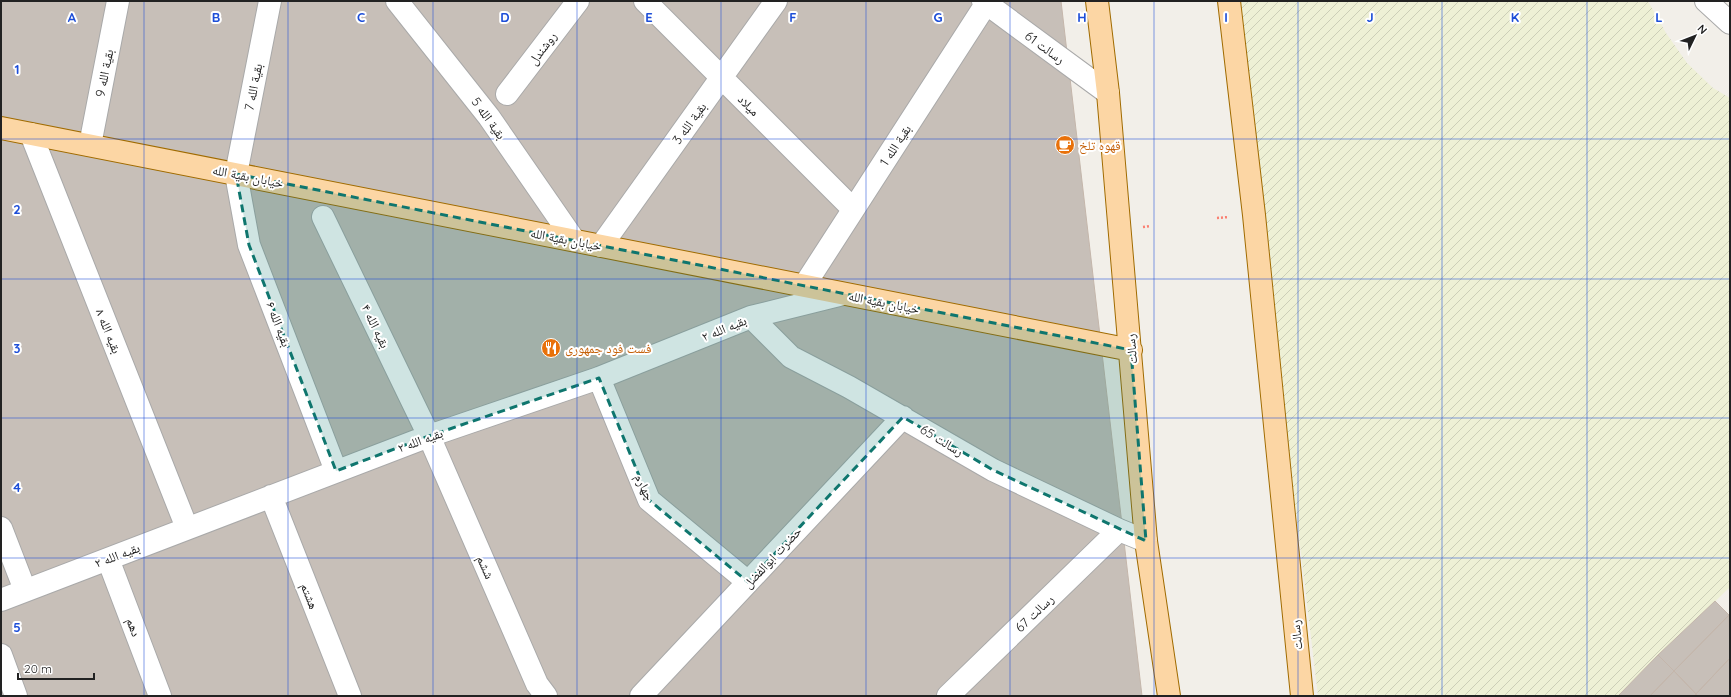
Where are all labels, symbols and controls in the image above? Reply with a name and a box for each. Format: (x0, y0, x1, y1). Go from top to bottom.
text: A (68, 9, 77, 25)
text: B (212, 9, 220, 25)
text: C (357, 9, 365, 25)
text: D (500, 9, 510, 25)
text: E (645, 9, 653, 25)
text: F (789, 9, 797, 25)
text: G (933, 9, 943, 25)
text: H (1077, 9, 1087, 25)
text: I (1224, 9, 1228, 25)
text: J (1366, 9, 1374, 25)
text: K (1511, 9, 1520, 25)
text: L (1655, 9, 1663, 25)
north arrow (1675, 16, 1715, 56)
text: N (1694, 21, 1710, 37)
street label: رسالت 61 (1021, 27, 1068, 68)
street label: روشندل (524, 28, 560, 68)
street label: بقیة الله 9 (92, 48, 117, 98)
text: 1 (14, 61, 20, 77)
street label: بقیة الله 7 (241, 62, 266, 112)
street label: میلاد (735, 91, 763, 119)
street label: بقیة الله 5 (468, 94, 510, 142)
street label: بقیة الله 3 (668, 99, 710, 147)
street label: بقیة الله 1 (876, 121, 915, 169)
cafe icon: قهوه تلخ (1054, 134, 1076, 156)
place label: قهوه تلخ (1079, 137, 1121, 155)
street label: خیابان بقیة الله (211, 161, 285, 192)
text: 2 (13, 201, 21, 217)
street label: خیابان بقیة الله (529, 224, 603, 255)
street label: خیابان بقیة الله (847, 287, 921, 318)
street label: بقیه الله ۶ (263, 299, 295, 349)
street label: بقیه الله ۴ (358, 301, 393, 351)
street label: بقیه الله ۸ (92, 306, 125, 356)
street label: بقیه الله ۲ (699, 312, 749, 345)
street label: رسالت (1122, 333, 1141, 365)
restaurant icon: فست فود جمهوری (540, 337, 562, 359)
text: 3 (14, 340, 21, 356)
place label: فست فود جمهوری (565, 340, 651, 357)
street label: رسالت 65 (917, 421, 967, 460)
street label: بقیه الله ۲ (395, 424, 445, 456)
street label: چهارم (631, 471, 658, 504)
text: 4 (13, 479, 21, 495)
street label: حضرت ابوالفضل (739, 523, 805, 592)
street label: بقیه الله ۲ (92, 539, 142, 571)
street label: ششم (473, 553, 498, 582)
street label: هشتم (297, 581, 322, 612)
street label: رسالت 67 (1011, 591, 1057, 636)
street label: دهم (122, 615, 145, 639)
text: 5 (13, 619, 21, 635)
street label: رسالت (1286, 619, 1307, 651)
scale bar (18, 655, 94, 681)
text: 20 m (24, 661, 52, 676)

